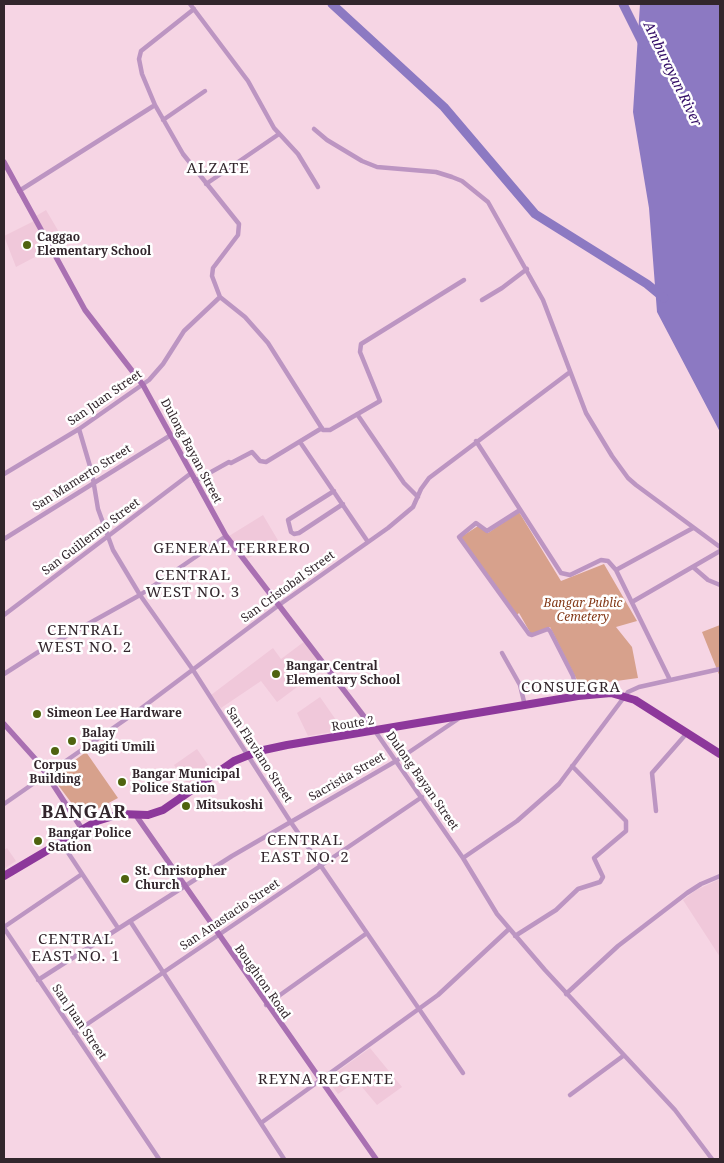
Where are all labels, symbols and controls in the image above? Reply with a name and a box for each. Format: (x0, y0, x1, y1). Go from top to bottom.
water label: Amburayan River (639, 19, 705, 129)
district label: ALZATE (186, 160, 250, 178)
place label: Caggao Elementary School (37, 231, 151, 259)
marker: Caggao Elementary School (21, 239, 33, 251)
street label: San Juan Street (65, 367, 145, 429)
street label: Dulong Bayan Street (157, 396, 225, 506)
street label: San Mamerto Street (30, 442, 134, 514)
street label: San Guillermo Street (39, 496, 143, 578)
district label: GENERAL TERRERO (151, 540, 313, 558)
street label: San Cristobal Street (238, 548, 338, 626)
district label: CENTRAL WEST NO. 3 (145, 567, 241, 602)
park label: Bangar Public Cemetery (544, 597, 622, 625)
district label: CENTRAL WEST NO. 2 (37, 622, 133, 657)
place label: Bangar Central Elementary School (286, 660, 400, 688)
marker: Bangar Central Elementary School (270, 668, 282, 680)
district label: CONSUEGRA (520, 679, 622, 697)
street label: San Flaviano Street (223, 705, 295, 805)
place label: Simeon Lee Hardware (47, 707, 182, 721)
marker: Simeon Lee Hardware (31, 708, 43, 720)
street label: Route 2 (331, 714, 375, 734)
place label: Balay Dagiti Umili (82, 727, 155, 755)
street label: Dulong Bayan Street (383, 729, 461, 833)
marker: Balay Dagiti Umili (66, 735, 78, 747)
marker: Corpus Building (49, 745, 61, 757)
street label: Sacristia Street (306, 749, 388, 805)
place label: Corpus Building (29, 759, 81, 787)
place label: Bangar Municipal Police Station (132, 768, 240, 796)
marker: Bangar Municipal Police Station (116, 776, 128, 788)
place label: Mitsukoshi (196, 799, 263, 813)
marker: Mitsukoshi (180, 800, 192, 812)
district label: BANGAR (40, 802, 128, 824)
place label: Bangar Police Station (48, 827, 131, 855)
district label: CENTRAL EAST NO. 2 (259, 832, 351, 867)
marker: Bangar Police Station (32, 835, 44, 847)
place label: St. Christopher Church (135, 865, 227, 893)
marker: St. Christopher Church (119, 873, 131, 885)
street label: San Anastacio Street (178, 876, 282, 954)
district label: CENTRAL EAST NO. 1 (30, 931, 122, 966)
street label: Boughton Road (231, 942, 293, 1022)
street label: San Juan Street (49, 982, 109, 1062)
district label: REYNA REGENTE (256, 1071, 396, 1089)

